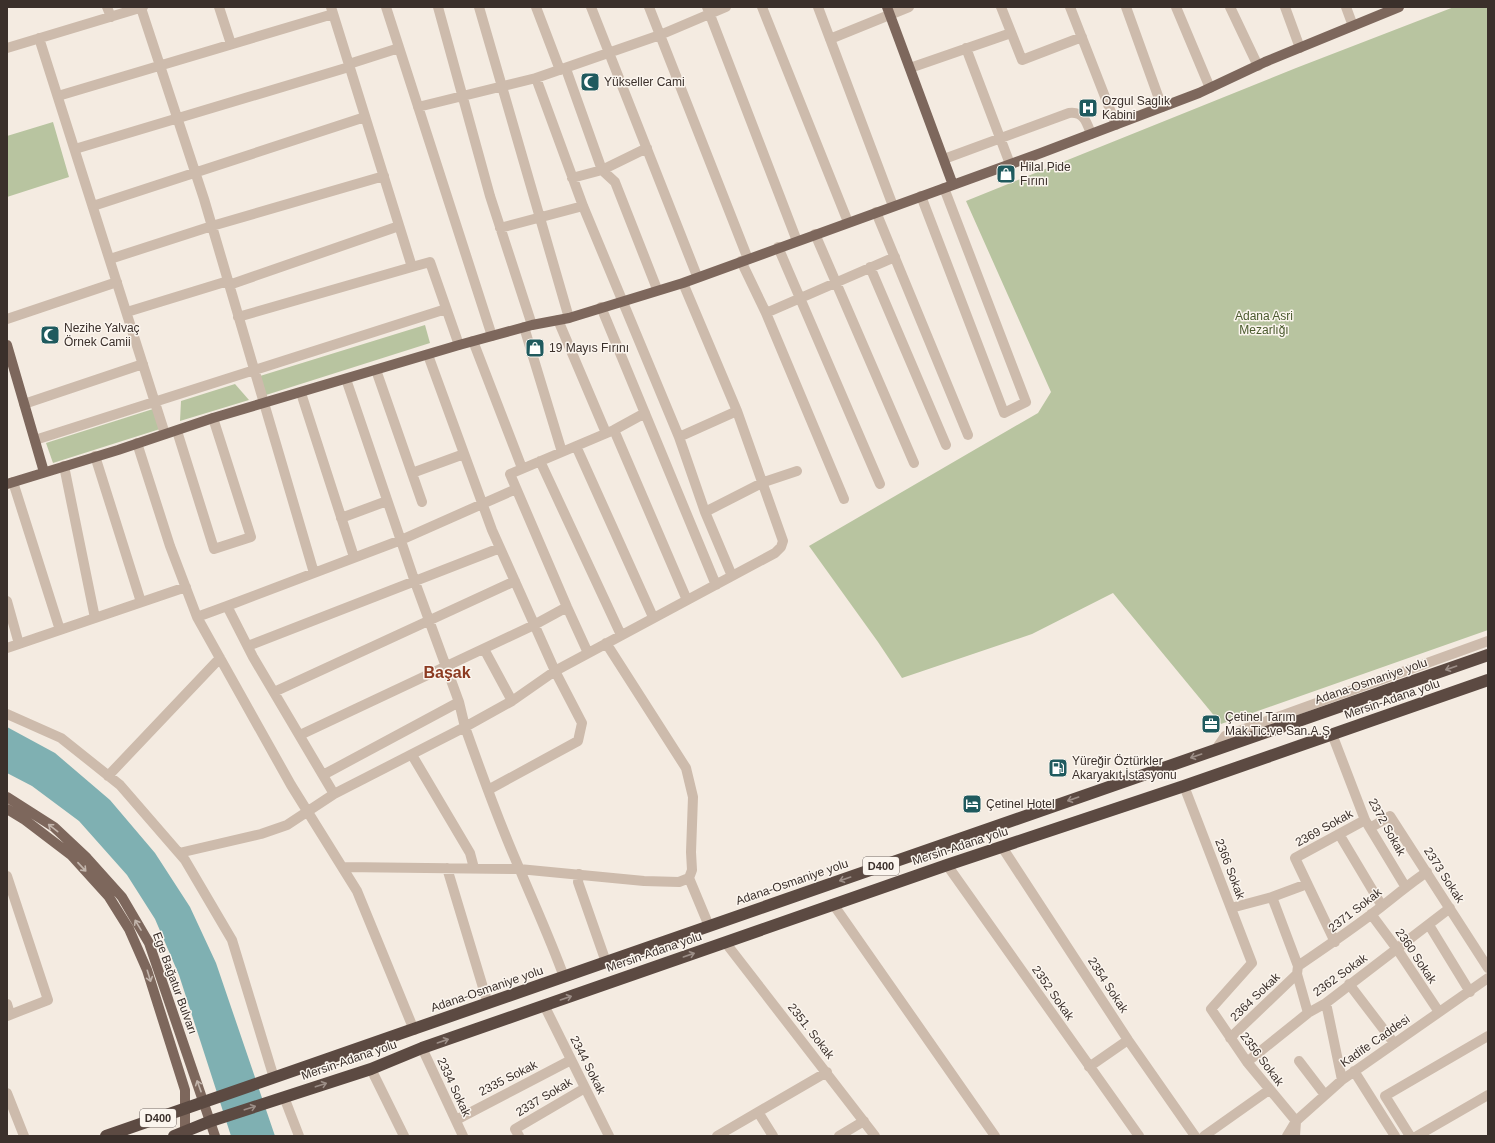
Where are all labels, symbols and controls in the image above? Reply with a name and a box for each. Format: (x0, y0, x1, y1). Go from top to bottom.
mosque icon: Yükseller Cami (579, 71, 601, 93)
place label: Yükseller Cami (604, 75, 685, 89)
place label: Ozgul Saglık Kabini (1102, 94, 1171, 122)
hospital icon: Ozgul Saglık Kabini (1077, 97, 1099, 119)
place label: Hilal Pide Fırını (1020, 160, 1071, 188)
shop icon: Hilal Pide Fırını (995, 163, 1017, 185)
park label: Adana Asri Mezarlığı (1235, 309, 1293, 337)
place label: Nezihe Yalvaç Örnek Camii (64, 321, 140, 349)
mosque icon: Nezihe Yalvaç Örnek Camii (39, 324, 61, 346)
shop icon: 19 Mayıs Fırını (524, 337, 546, 359)
place label: 19 Mayıs Fırını (549, 341, 629, 355)
street label: Adana-Osmaniye yolu (1313, 655, 1429, 707)
district label: Başak (423, 664, 471, 681)
one-way arrow (1445, 665, 1458, 672)
street label: Mersin-Adana yolu (1342, 676, 1442, 722)
place label: Çetinel Tarım Mak.Tic.ve San.A.Ş (1225, 710, 1330, 738)
office icon: Çetinel Tarım Mak.Tic.ve San.A.Ş (1200, 713, 1222, 735)
one-way arrow (1190, 753, 1203, 760)
place label: Yüreğir Öztürkler Akaryakıt İstasyonu (1072, 754, 1177, 782)
fuel station icon: Yüreğir Öztürkler Akaryakıt İstasyonu (1047, 757, 1069, 779)
hotel icon: Çetinel Hotel (961, 793, 983, 815)
one-way arrow (1067, 796, 1080, 803)
street label: 2372 Sokak (1366, 796, 1409, 859)
place label: Çetinel Hotel (986, 797, 1055, 811)
street label: 2369 Sokak (1293, 806, 1356, 849)
one-way arrow (48, 824, 59, 832)
street label: Mersin-Adana yolu (910, 824, 1010, 868)
street label: 2366 Sokak (1212, 837, 1248, 902)
street label: 2373 Sokak (1421, 845, 1468, 906)
street label: Adana-Osmaniye yolu (734, 856, 850, 908)
road number: D400 (863, 857, 899, 875)
one-way arrow (77, 862, 86, 872)
one-way arrow (839, 875, 851, 883)
street label: 2371 Sokak (1326, 884, 1385, 935)
one-way arrow (134, 919, 142, 931)
street label: 2360 Sokak (1392, 926, 1440, 987)
street label: Mersin-Adana yolu (604, 929, 704, 975)
street label: Ege Bağatur Bulvarı (150, 930, 200, 1036)
one-way arrow (682, 950, 694, 958)
street label: 2362 Sokak (1310, 950, 1371, 999)
street label: 2354 Sokak (1085, 955, 1132, 1016)
street label: Adana-Osmaniye yolu (429, 963, 545, 1015)
street label: 2352 Sokak (1029, 963, 1077, 1024)
street label: 2364 Sokak (1227, 969, 1283, 1024)
one-way arrow (146, 970, 154, 982)
one-way arrow (560, 993, 572, 1001)
street label: 2351. Sokak (785, 1000, 838, 1062)
street label: Kadife Caddesi (1338, 1012, 1412, 1070)
street label: 2356 Sokak (1237, 1029, 1287, 1089)
street label: 2344 Sokak (567, 1034, 609, 1097)
one-way arrow (437, 1036, 449, 1044)
street label: Mersin-Adana yolu (299, 1037, 399, 1083)
street label: 2334 Sokak (434, 1055, 474, 1120)
street label: 2335 Sokak (477, 1057, 540, 1099)
street label: 2337 Sokak (513, 1074, 576, 1119)
one-way arrow (194, 1080, 202, 1092)
one-way arrow (315, 1081, 328, 1088)
one-way arrow (244, 1104, 257, 1111)
road number: D400 (140, 1109, 176, 1127)

